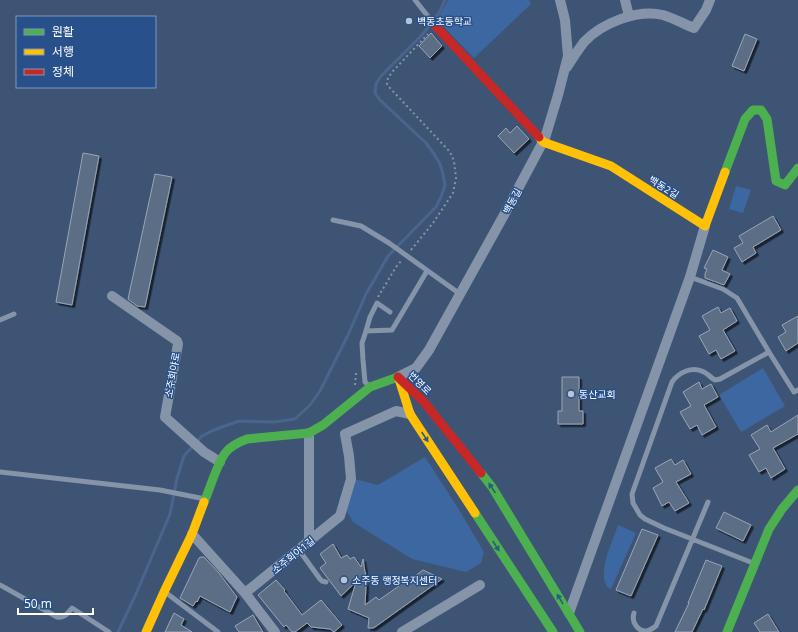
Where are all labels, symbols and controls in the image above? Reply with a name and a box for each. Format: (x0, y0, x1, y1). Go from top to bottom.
place label: 백동초등학교 (417, 14, 472, 28)
legend (16, 16, 156, 88)
marker: 백동초등학교 (404, 16, 414, 26)
text: 원활 (52, 23, 74, 40)
text: 서행 (52, 43, 74, 60)
text: 정체 (52, 63, 74, 80)
street label: 백동2길 (646, 172, 682, 202)
street label: 백동길 (499, 186, 525, 216)
street label: 소주회야로 (161, 351, 183, 399)
street label: 번영로 (405, 368, 435, 398)
place label: 동산교회 (579, 387, 616, 401)
marker: 동산교회 (566, 389, 576, 399)
one-way arrow (421, 432, 429, 442)
one-way arrow (488, 483, 496, 493)
street label: 소주회야1길 (268, 533, 318, 577)
one-way arrow (493, 540, 500, 552)
place label: 소주동 행정복지센터 (352, 573, 437, 587)
marker: 소주동 행정복지센터 (339, 575, 349, 585)
scale bar (18, 590, 93, 616)
one-way arrow (557, 593, 564, 605)
text: 50 m (24, 595, 52, 612)

